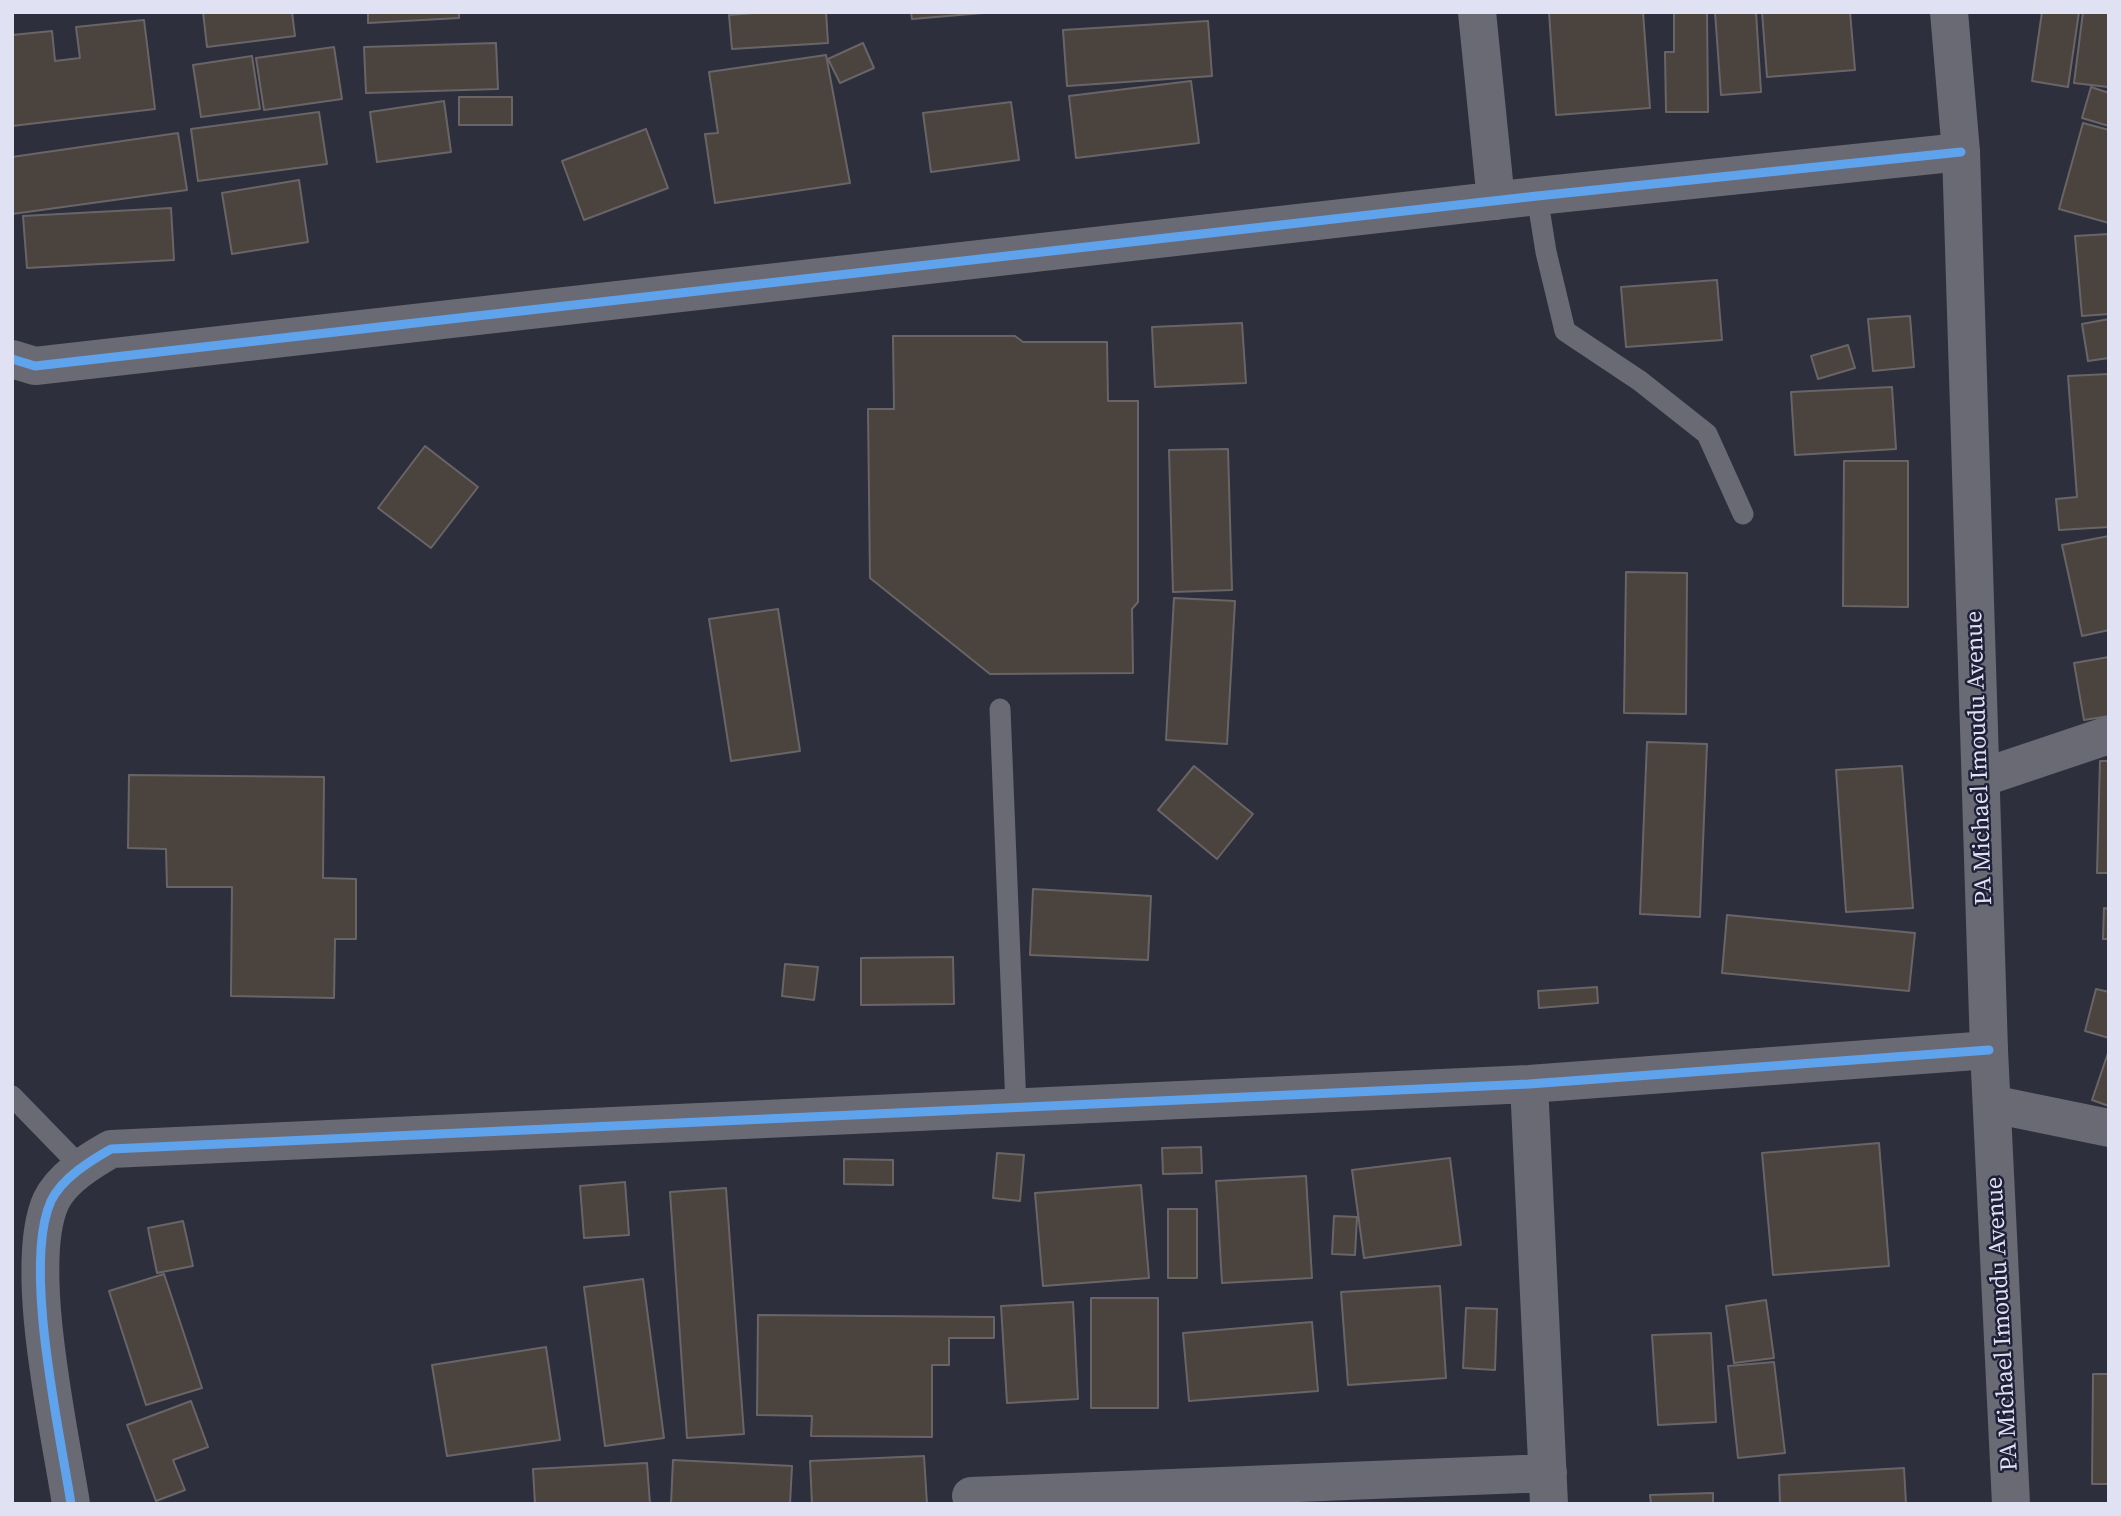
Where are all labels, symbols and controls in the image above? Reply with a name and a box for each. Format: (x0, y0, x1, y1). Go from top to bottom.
street label: PA Michael Imoudu Avenue (1960, 610, 2000, 906)
street label: PA Michael Imoudu Avenue (1981, 1176, 2025, 1472)

